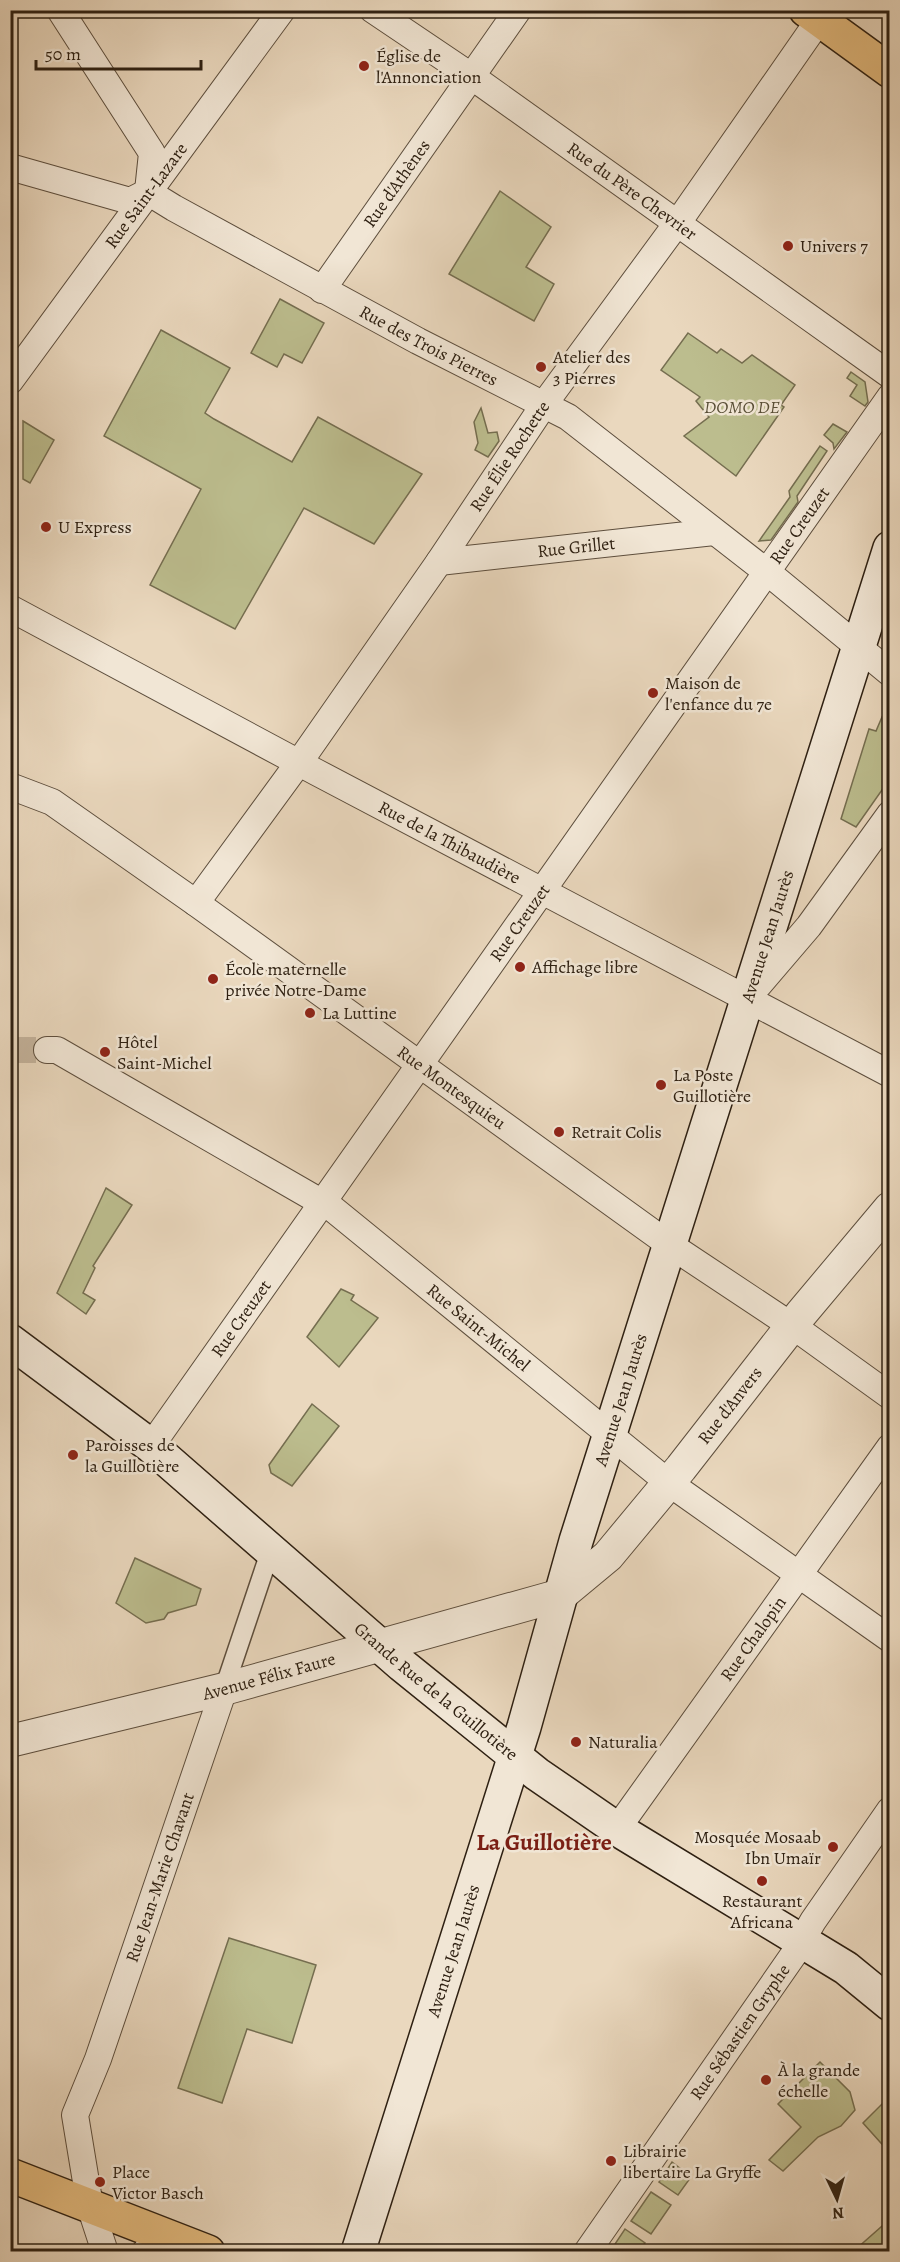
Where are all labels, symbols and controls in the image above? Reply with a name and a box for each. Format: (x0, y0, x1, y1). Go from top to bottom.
scale bar (36, 33, 201, 71)
text: 50 m (45, 42, 81, 66)
place label: Église de l'Annonciation (376, 44, 482, 89)
marker: Église de l'Annonciation (357, 59, 371, 73)
street label: Rue d'Athènes (357, 135, 436, 232)
street label: Rue du Père Chevrier (562, 136, 702, 246)
street label: Rue Saint-Lazare (99, 138, 193, 253)
place label: Univers 7 (800, 234, 868, 258)
marker: Univers 7 (781, 239, 795, 253)
street label: Rue des Trois Pierres (355, 299, 502, 392)
place label: Atelier des 3 Pierres (552, 345, 630, 390)
marker: Atelier des 3 Pierres (534, 360, 548, 374)
park label: DOMO DE (704, 395, 780, 419)
street label: Rue Élie Rochette (464, 396, 555, 516)
street label: Rue Creuzet (764, 482, 835, 569)
place label: U Express (58, 515, 132, 539)
marker: U Express (39, 520, 53, 534)
street label: Rue Grillet (536, 531, 616, 563)
place label: Maison de l'enfance du 7e (665, 671, 772, 716)
marker: Maison de l'enfance du 7e (646, 686, 660, 700)
street label: Rue de la Thibaudière (374, 795, 525, 889)
street label: Avenue Jean Jaurès (735, 867, 799, 1007)
street label: Rue Creuzet (484, 879, 555, 966)
place label: Affichage libre (531, 955, 638, 979)
place label: École maternelle privée Notre-Dame (225, 957, 367, 1002)
marker: Affichage libre (513, 960, 527, 974)
marker: École maternelle privée Notre-Dame (206, 972, 220, 986)
place label: La Luttine (322, 1001, 397, 1025)
marker: La Luttine (303, 1006, 317, 1020)
place label: Hôtel Saint-Michel (117, 1030, 212, 1075)
street label: Rue Montesquieu (392, 1040, 511, 1135)
marker: Hôtel Saint-Michel (98, 1045, 112, 1059)
place label: La Poste Guillotière (673, 1063, 751, 1108)
marker: La Poste Guillotière (654, 1078, 668, 1092)
place label: Retrait Colis (571, 1120, 662, 1144)
marker: Retrait Colis (552, 1125, 566, 1139)
street label: Rue Creuzet (205, 1275, 276, 1362)
street label: Rue Saint-Michel (422, 1278, 535, 1377)
street label: Avenue Jean Jaurès (588, 1330, 653, 1470)
street label: Rue d'Anvers (692, 1361, 768, 1449)
place label: Paroisses de la Guillotière (85, 1433, 179, 1478)
marker: Paroisses de la Guillotière (66, 1448, 80, 1462)
street label: Rue Chalopin (715, 1591, 792, 1686)
street label: Grande Rue de la Guillotière (349, 1617, 523, 1766)
street label: Avenue Félix Faure (199, 1647, 338, 1706)
place label: Naturalia (588, 1730, 658, 1754)
marker: Naturalia (569, 1735, 583, 1749)
street label: Rue Jean-Marie Chavant (120, 1789, 200, 1965)
place label: Mosquée Mosaab Ibn Umaïr (694, 1825, 821, 1870)
district label: La Guillotière (476, 1826, 612, 1858)
marker: Mosquée Mosaab Ibn Umaïr (826, 1840, 840, 1854)
marker: Restaurant Africana (755, 1874, 769, 1888)
street label: Avenue Jean Jaurès (421, 1881, 485, 2021)
place label: Restaurant Africana (722, 1889, 802, 1934)
street label: Rue Sébastien Gryphe (684, 1959, 796, 2105)
place label: À la grande échelle (777, 2058, 860, 2103)
marker: À la grande échelle (759, 2073, 773, 2087)
place label: Librairie libertaire La Gryffe (623, 2139, 761, 2184)
marker: Librairie libertaire La Gryffe (604, 2154, 618, 2168)
place label: Place Victor Basch (111, 2160, 204, 2205)
north arrow (807, 2169, 867, 2229)
marker: Place Victor Basch (93, 2175, 107, 2189)
text: N (831, 2201, 845, 2224)

